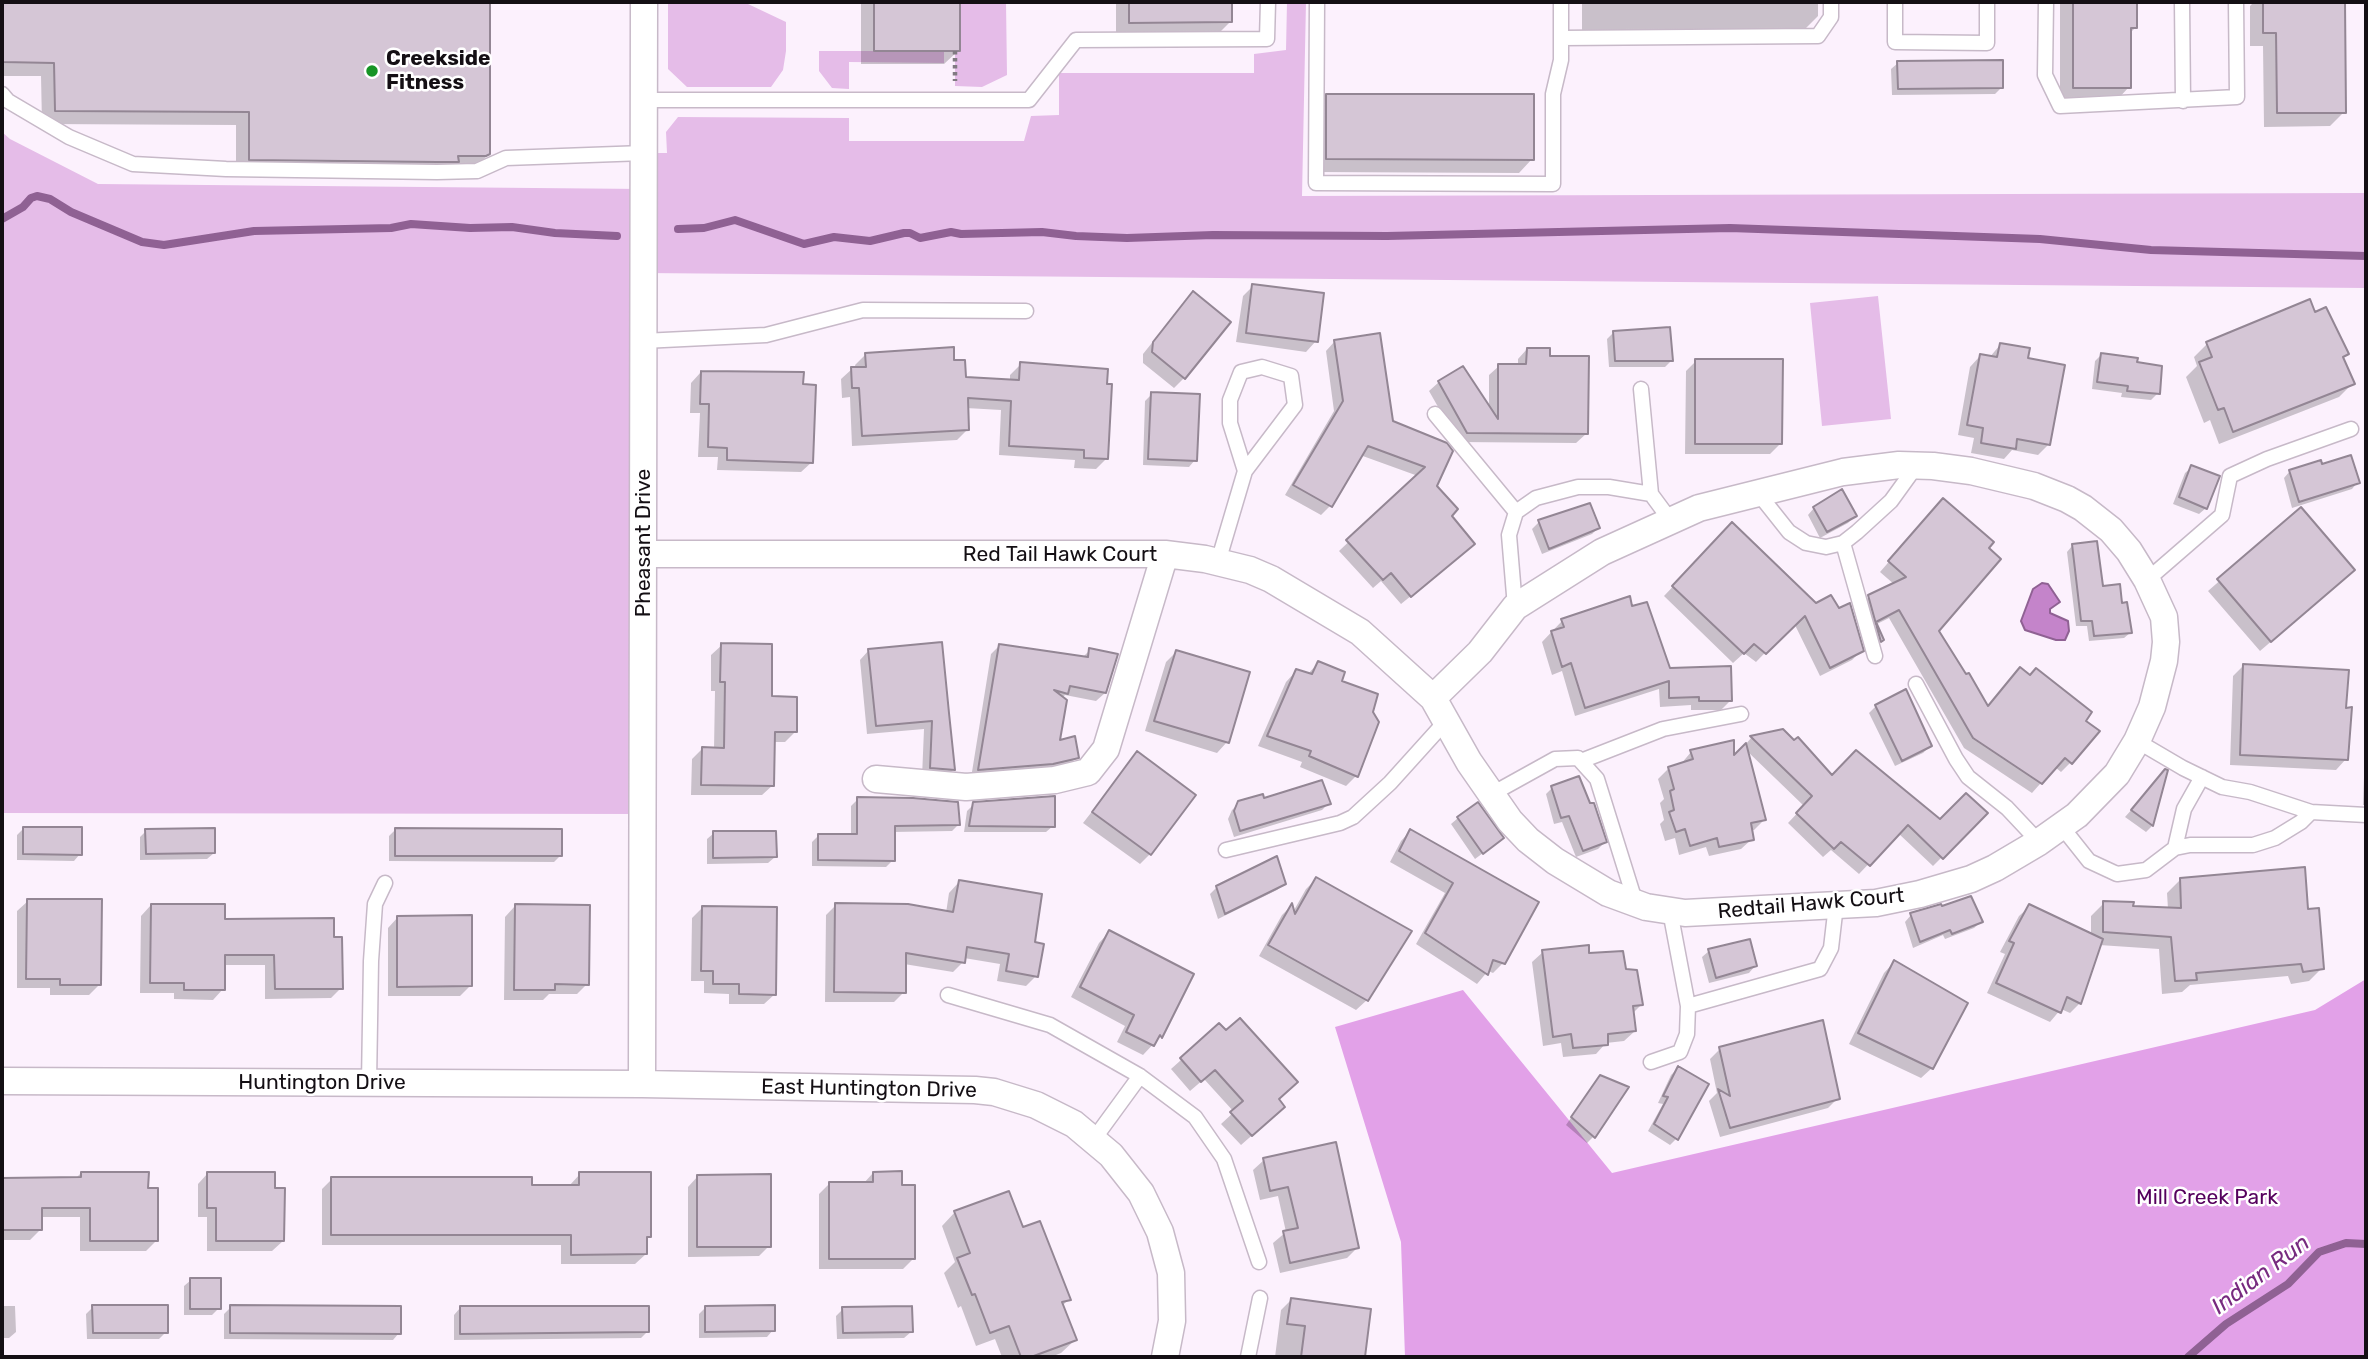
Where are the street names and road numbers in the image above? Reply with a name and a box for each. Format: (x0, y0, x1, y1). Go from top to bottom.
street label: Pheasant Drive (631, 469, 657, 617)
street label: Red Tail Hawk Court (963, 542, 1157, 568)
street label: Redtail Hawk Court (1717, 883, 1905, 925)
street label: Huntington Drive (238, 1070, 406, 1096)
street label: East Huntington Drive (761, 1075, 977, 1103)

